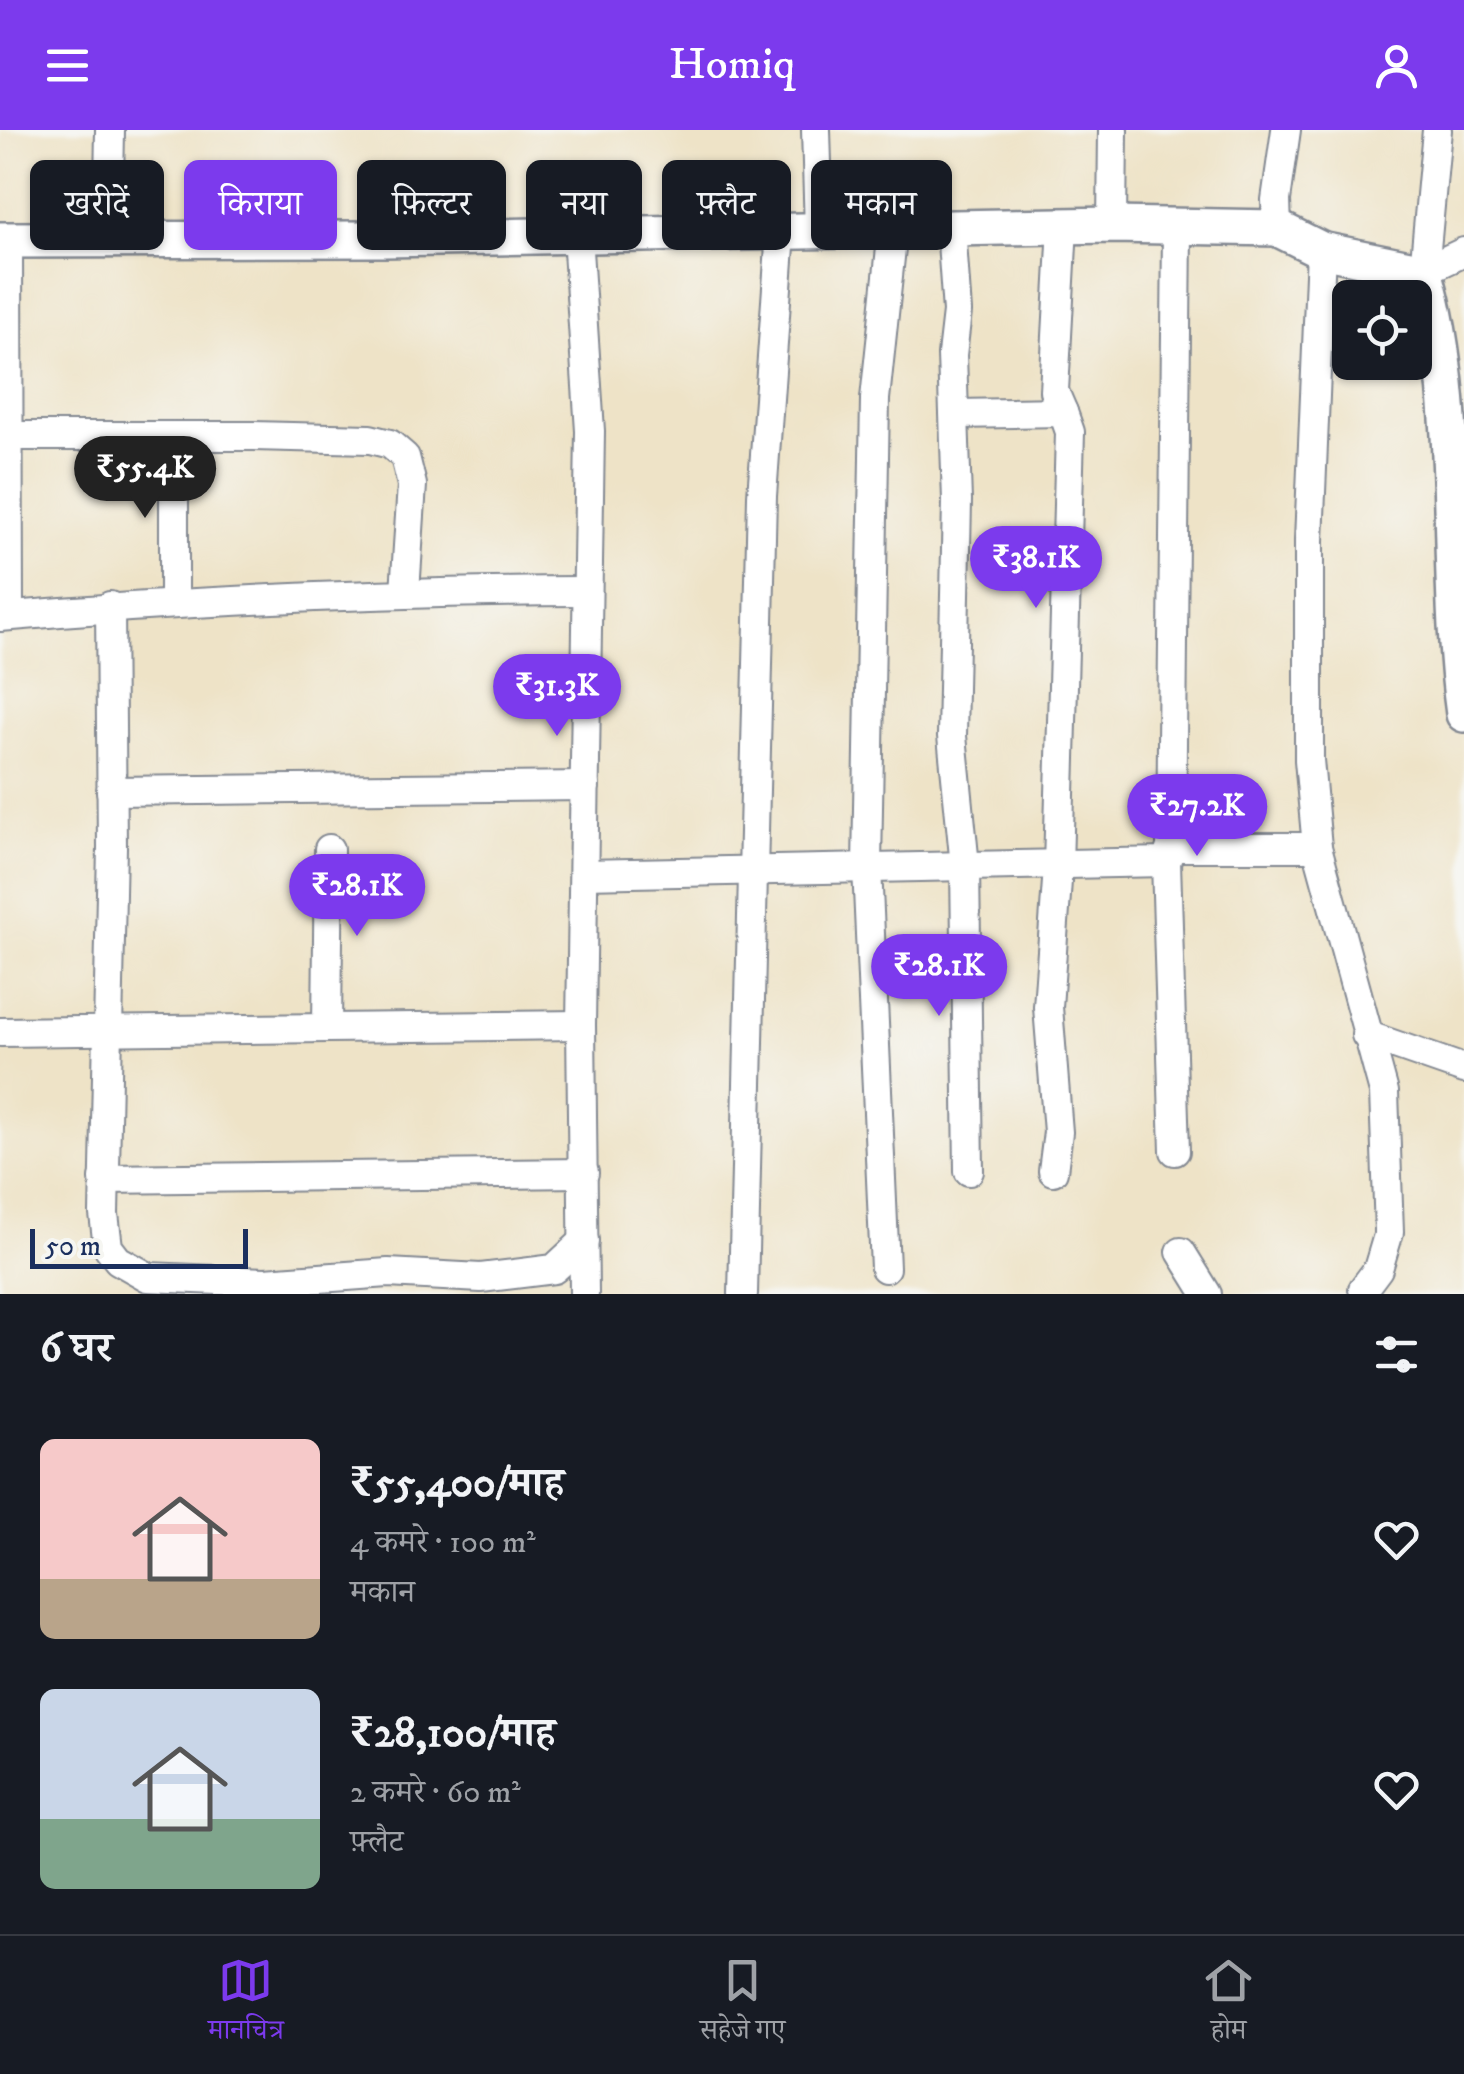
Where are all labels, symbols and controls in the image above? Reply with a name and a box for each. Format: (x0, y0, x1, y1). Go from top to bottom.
text: Homiq (669, 37, 795, 93)
icon: menu (40, 38, 95, 93)
icon: person (1369, 38, 1424, 93)
chip: खरीदें (30, 160, 164, 250)
chip: किराया (184, 160, 337, 250)
chip: फ़िल्टर (357, 160, 506, 250)
chip: नया (526, 160, 642, 250)
chip: फ़्लैट (662, 160, 791, 250)
chip: मकान (811, 160, 952, 250)
map controls (1332, 280, 1432, 380)
button: locate (1332, 280, 1432, 380)
pin: ₹55.4K (64, 436, 226, 521)
text: ₹55.4K (96, 448, 194, 488)
pin: ₹38.1K (955, 526, 1117, 611)
text: ₹38.1K (992, 538, 1080, 578)
pin: ₹31.3K (476, 654, 638, 739)
text: ₹31.3K (515, 666, 599, 706)
pin: ₹27.2K (1116, 774, 1278, 859)
text: ₹27.2K (1149, 786, 1245, 826)
pin: ₹28.1K (276, 854, 438, 939)
text: ₹28.1K (311, 866, 403, 906)
pin: ₹28.1K (858, 934, 1020, 1019)
text: ₹28.1K (893, 946, 985, 986)
scale bar (30, 1224, 248, 1268)
text: 50 m (45, 1229, 101, 1264)
text: 6 घर (40, 1323, 113, 1375)
icon: filters (1369, 1327, 1424, 1382)
text: ₹55,400/माह (350, 1458, 564, 1510)
icon: home (120, 1479, 240, 1599)
icon: heart (1369, 1512, 1424, 1567)
text: 4 कमरे · 100 m² (350, 1523, 536, 1563)
text: मकान (350, 1573, 415, 1613)
text: ₹28,100/माह (350, 1708, 555, 1760)
icon: home (120, 1729, 240, 1849)
icon: heart (1369, 1762, 1424, 1817)
text: 2 कमरे · 60 m² (350, 1773, 521, 1813)
text: फ़्लैट (350, 1823, 403, 1863)
tab: मानचित्र (208, 1953, 284, 2057)
tab: सहेजे गए (700, 1953, 785, 2057)
tab: होम (1201, 1953, 1256, 2057)

